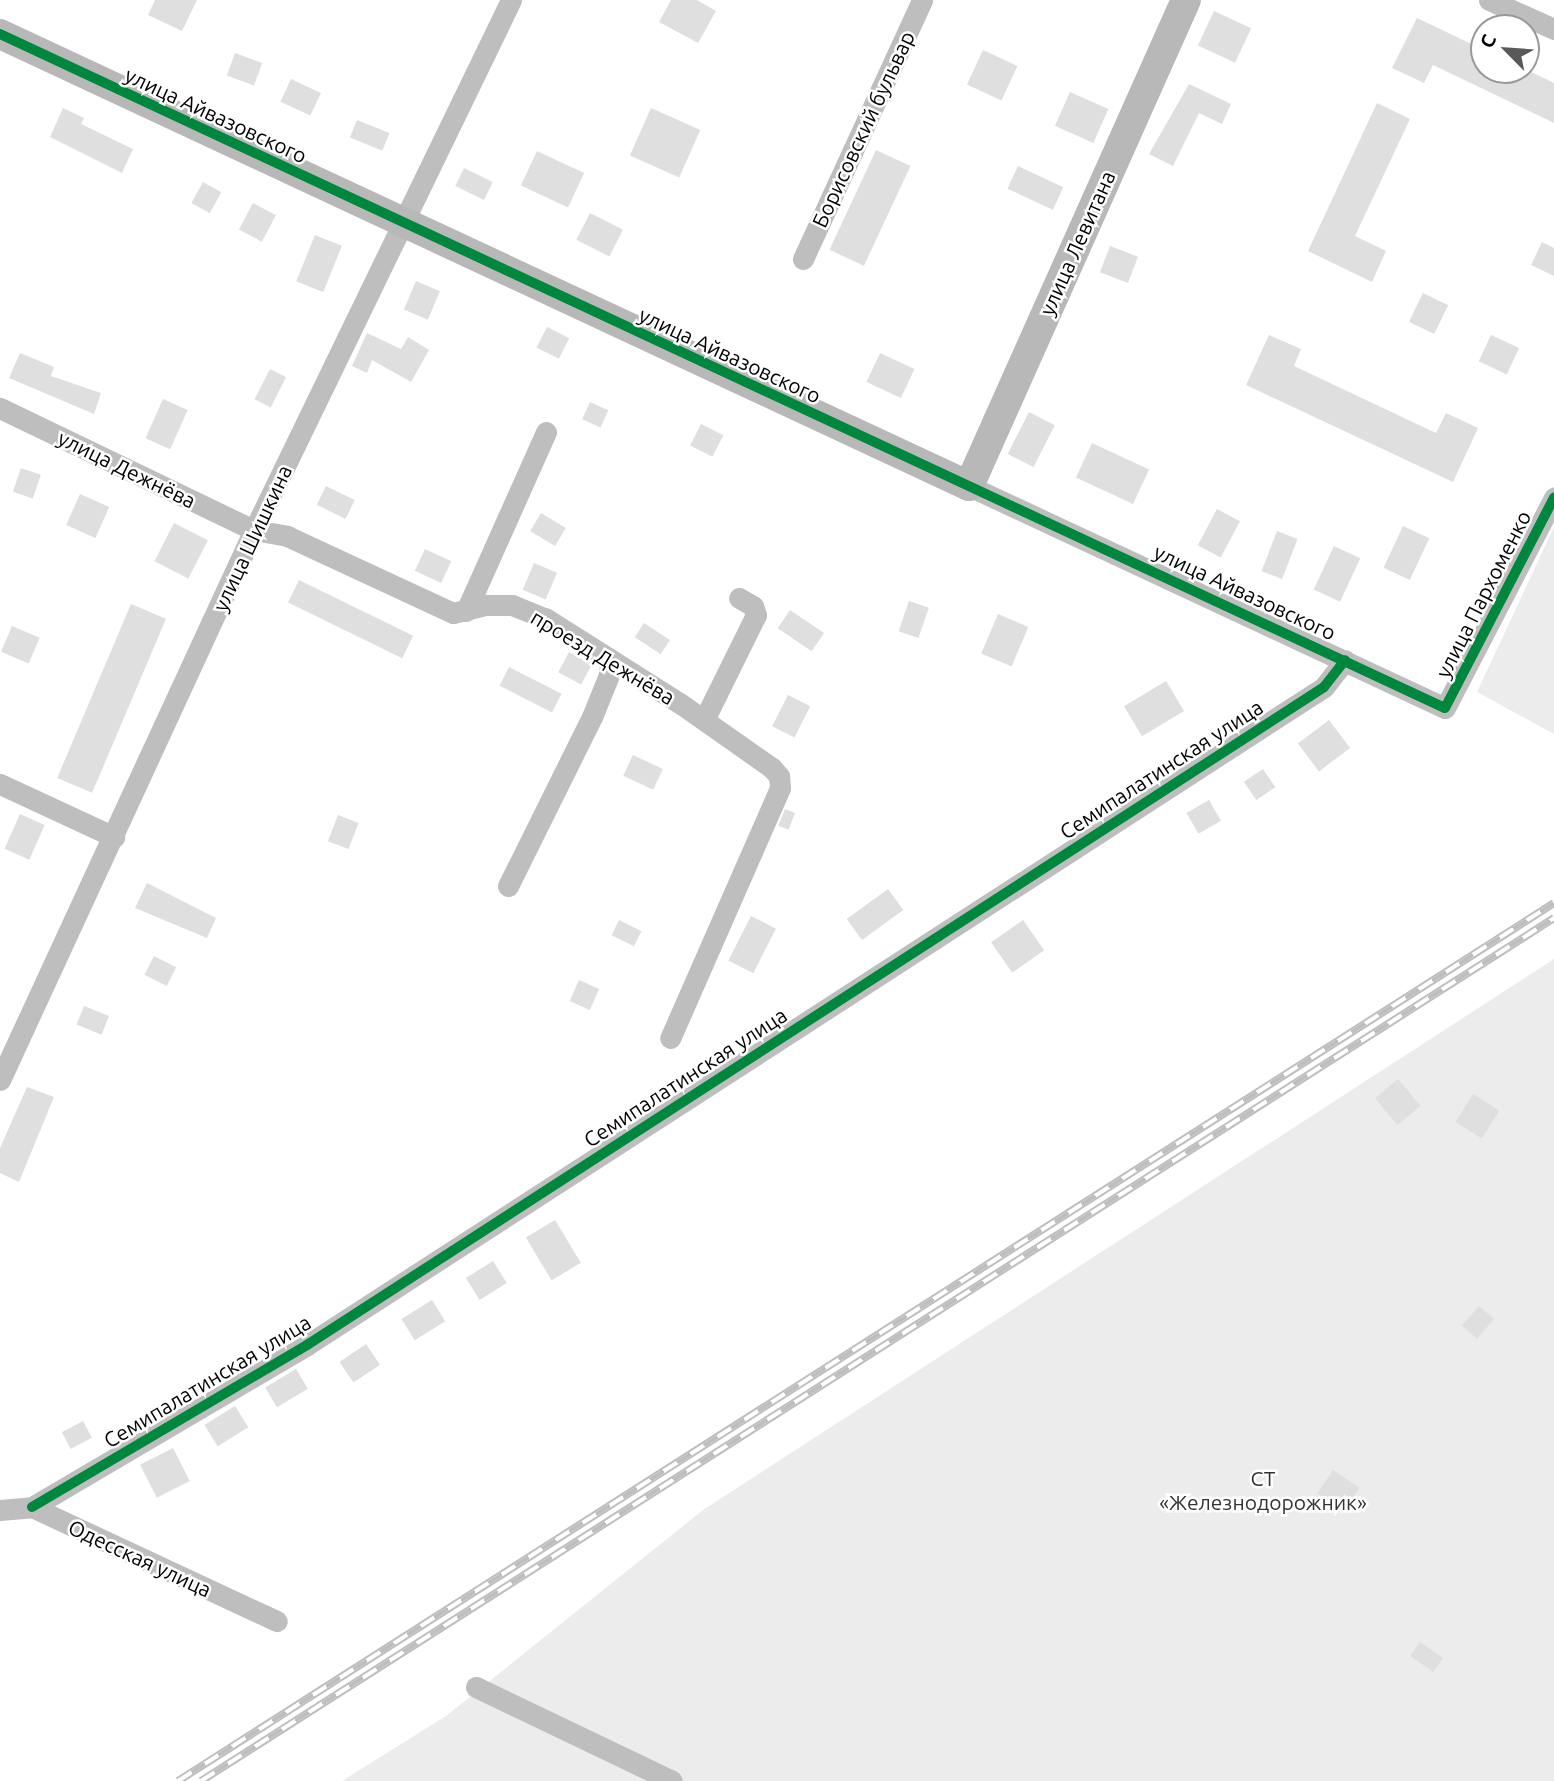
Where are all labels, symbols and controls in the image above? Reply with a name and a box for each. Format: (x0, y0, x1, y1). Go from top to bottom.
north arrow (1470, 14, 1540, 84)
street label: Борисовский бульвар (806, 27, 920, 231)
text: С (1475, 31, 1500, 51)
street label: улица Айвазовского (121, 62, 311, 168)
street label: улица Левитана (1034, 167, 1120, 319)
street label: улица Айвазовского (635, 302, 825, 408)
street label: улица Дежнёва (54, 425, 200, 513)
street label: улица Шишкина (207, 461, 297, 615)
street label: улица Пархоменко (1430, 506, 1536, 682)
street label: улица Айвазовского (1150, 539, 1340, 645)
street label: проезд Дежнёва (526, 604, 680, 710)
street label: Семипалатинская улица (1055, 694, 1267, 844)
street label: Семипалатинская улица (579, 1002, 791, 1152)
street label: Семипалатинская улица (99, 1309, 315, 1453)
park label: СТ «Железнодорожник» (1159, 1465, 1367, 1515)
street label: Одесская улица (65, 1514, 215, 1602)

